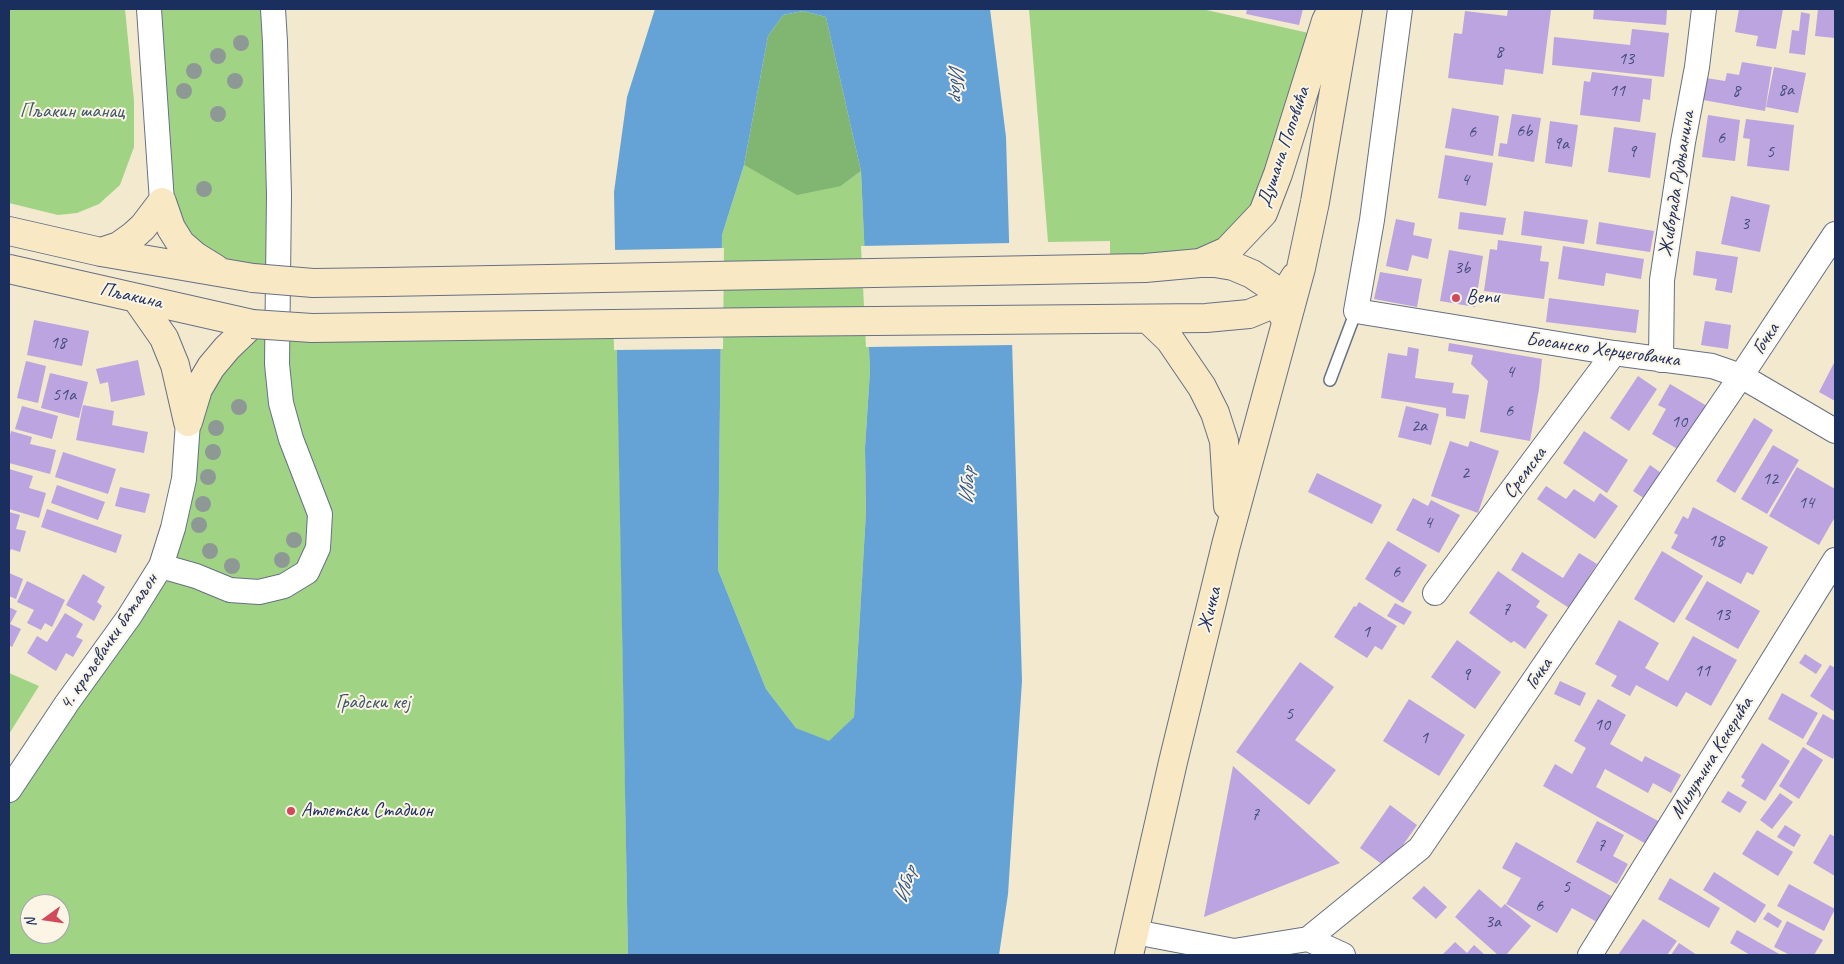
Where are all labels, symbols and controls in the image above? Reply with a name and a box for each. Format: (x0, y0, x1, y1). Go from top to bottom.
house number: 8 (1495, 41, 1503, 63)
house number: 13 (1618, 48, 1634, 70)
water label: Ибар (941, 61, 971, 101)
house number: 8a (1778, 79, 1794, 101)
house number: 11 (1609, 80, 1625, 102)
house number: 8 (1732, 80, 1740, 102)
street label: Душана Поповића (1252, 84, 1316, 210)
park label: Пљакин шанац (20, 100, 124, 124)
street label: Живорада Рудњанина (1654, 110, 1700, 258)
house number: 6b (1516, 120, 1532, 142)
house number: 6 (1468, 121, 1476, 143)
house number: 6 (1717, 127, 1725, 149)
house number: 9a (1553, 133, 1569, 155)
house number: 9 (1628, 141, 1636, 163)
house number: 5 (1766, 141, 1774, 163)
house number: 4 (1461, 169, 1469, 191)
house number: 3 (1741, 213, 1749, 235)
house number: 3b (1454, 257, 1470, 279)
street label: Пљакина (97, 277, 165, 315)
place label: Benu (1466, 286, 1499, 310)
marker: Benu (1450, 292, 1462, 304)
street label: Гочка (1747, 319, 1785, 359)
street label: Босанско Херцеговачка (1525, 327, 1681, 373)
house number: 18 (50, 332, 66, 354)
house number: 4 (1506, 361, 1514, 383)
house number: 51a (52, 384, 76, 406)
house number: 6 (1505, 400, 1513, 422)
house number: 10 (1671, 411, 1687, 433)
house number: 2a (1411, 415, 1427, 437)
street label: Сремска (1498, 443, 1552, 503)
house number: 2 (1461, 462, 1469, 484)
water label: Ибар (955, 467, 981, 505)
house number: 12 (1762, 468, 1778, 490)
house number: 14 (1798, 492, 1814, 514)
house number: 4 (1424, 512, 1432, 534)
house number: 18 (1708, 530, 1724, 552)
house number: 6 (1392, 561, 1400, 583)
street label: 4. краљевачки батаљон (54, 569, 164, 715)
street label: Жичка (1193, 585, 1227, 635)
house number: 7 (1502, 599, 1510, 621)
house number: 13 (1714, 604, 1730, 626)
house number: 1 (1362, 621, 1370, 643)
street label: Гочка (1520, 654, 1558, 694)
house number: 11 (1694, 660, 1710, 682)
house number: 9 (1462, 664, 1470, 686)
park label: Градски кеј (336, 691, 410, 715)
street label: Милутина Кекерића (1665, 693, 1759, 823)
house number: 5 (1285, 703, 1293, 725)
house number: 10 (1594, 714, 1610, 736)
house number: 1 (1420, 727, 1428, 749)
place label: Атлетски Стадион (301, 799, 433, 823)
house number: 7 (1251, 804, 1259, 826)
marker: Атлетски Стадион (285, 805, 297, 817)
house number: 7 (1597, 835, 1605, 857)
water label: Ибар (889, 864, 923, 906)
house number: 5 (1562, 876, 1570, 898)
north arrow (20, 894, 70, 944)
house number: 6 (1535, 895, 1543, 917)
house number: 3a (1485, 911, 1501, 933)
text: N (22, 916, 40, 929)

